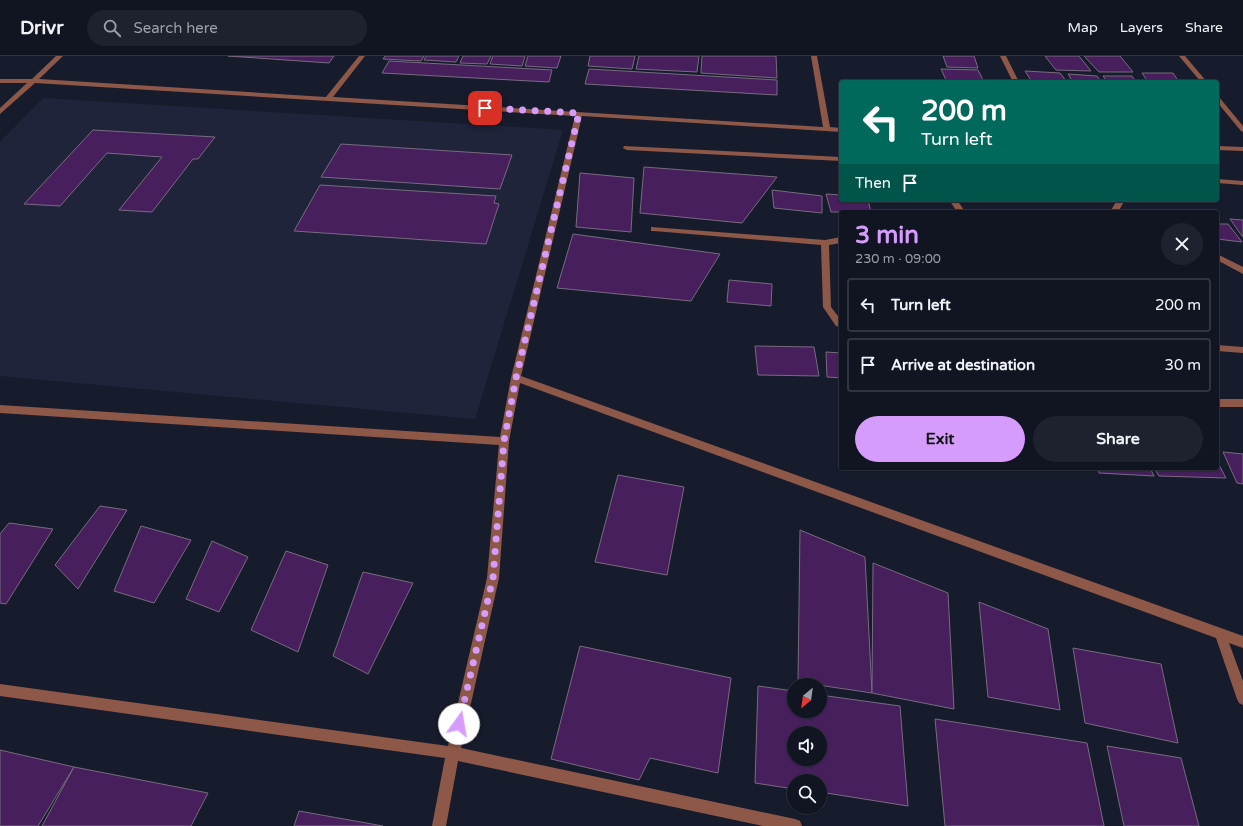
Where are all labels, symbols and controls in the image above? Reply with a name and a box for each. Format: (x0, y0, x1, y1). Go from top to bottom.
search box (87, 10, 367, 46)
text: Drivr (20, 17, 63, 39)
icon: search (101, 17, 123, 39)
text: Search here (133, 19, 218, 37)
text: Map (1068, 19, 1098, 36)
text: Layers (1120, 19, 1163, 36)
text: Share (1185, 19, 1223, 36)
pin (468, 91, 502, 125)
text: 200 m (921, 94, 1007, 128)
icon: left (855, 96, 907, 148)
icon: arrive (474, 97, 496, 119)
text: Turn left (921, 128, 993, 150)
icon: arrive (899, 172, 921, 194)
text: Then (855, 174, 891, 192)
text: 3 min (855, 221, 919, 250)
button: close (1161, 223, 1203, 265)
text: 230 m · 09:00 (855, 251, 941, 267)
icon: left (857, 294, 879, 316)
text: Turn left (891, 296, 951, 314)
text: 200 m (1155, 296, 1201, 314)
icon: arrive (857, 354, 879, 376)
text: Arrive at destination (891, 356, 1035, 374)
text: 30 m (1164, 356, 1201, 374)
button: Exit (855, 416, 1025, 462)
button: Share (1033, 416, 1203, 462)
north arrow (787, 678, 827, 718)
map controls (787, 678, 827, 814)
position arrow (438, 703, 480, 745)
button: sound (787, 726, 827, 766)
button: search (787, 774, 827, 814)

